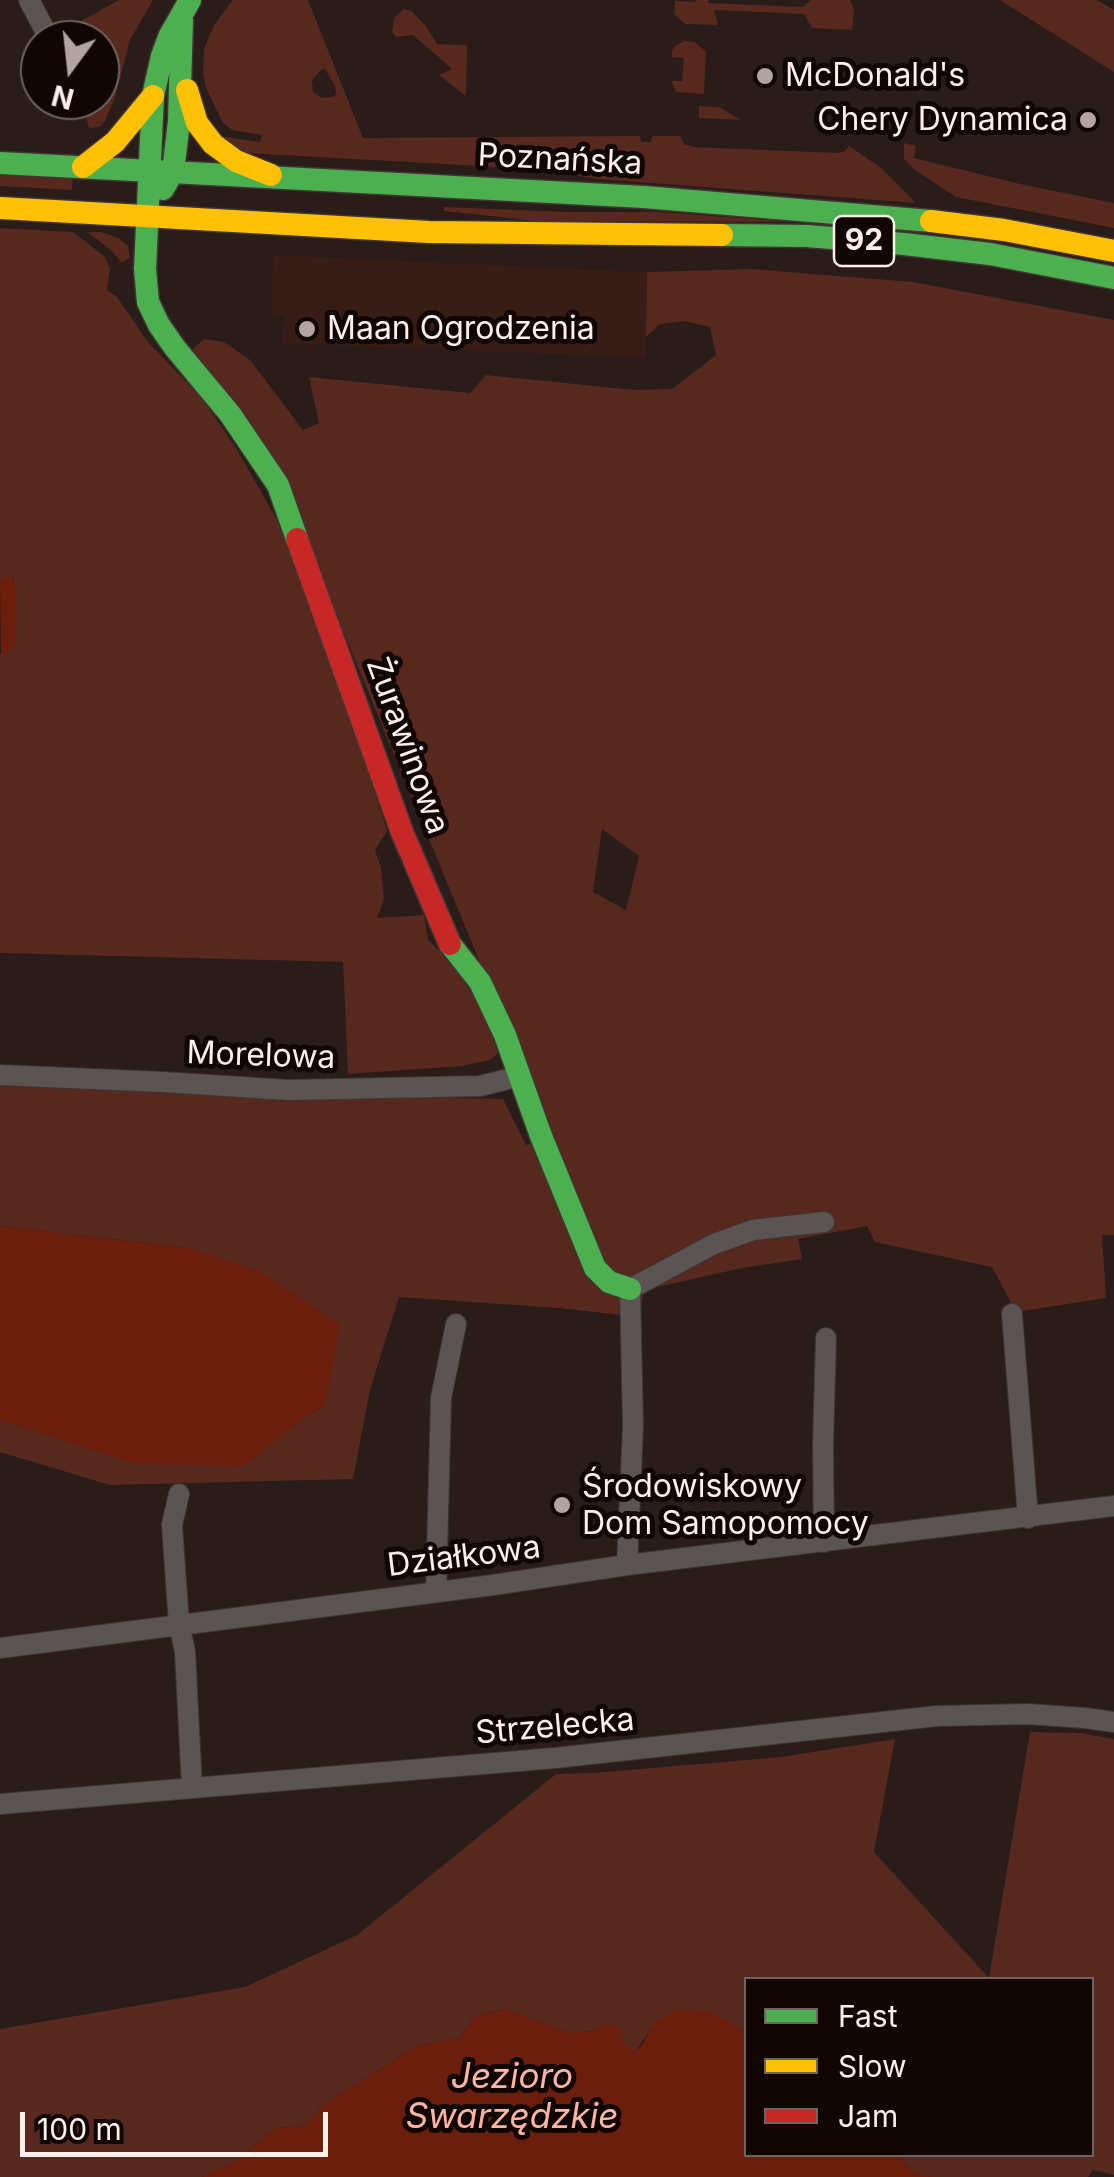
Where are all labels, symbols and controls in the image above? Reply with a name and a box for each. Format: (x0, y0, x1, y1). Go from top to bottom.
north arrow (20, 20, 120, 120)
place label: McDonald's (785, 57, 965, 95)
marker: McDonald's (754, 65, 776, 87)
text: N (48, 78, 77, 116)
place label: Chery Dynamica (817, 101, 1068, 139)
marker: Chery Dynamica (1077, 109, 1099, 131)
street label: Poznańska (477, 137, 643, 183)
road number: 92 (834, 216, 894, 266)
place label: Maan Ogrodzenia (327, 310, 595, 348)
marker: Maan Ogrodzenia (296, 318, 318, 340)
street label: Żurawinowa (357, 653, 457, 839)
street label: Morelowa (186, 1034, 336, 1078)
place label: Środowiskowy Dom Samopomocy (582, 1468, 869, 1543)
marker: Środowiskowy Dom Samopomocy (551, 1494, 573, 1516)
street label: Działkowa (385, 1529, 543, 1585)
street label: Strzelecka (474, 1701, 636, 1753)
legend (744, 1977, 1094, 2157)
text: Fast (838, 1998, 897, 2034)
text: Slow (838, 2048, 907, 2084)
water label: Jezioro Swarzędzkie (406, 2056, 618, 2138)
scale bar (25, 2092, 332, 2154)
text: Jam (838, 2098, 898, 2134)
text: 100 m (37, 2111, 122, 2147)

